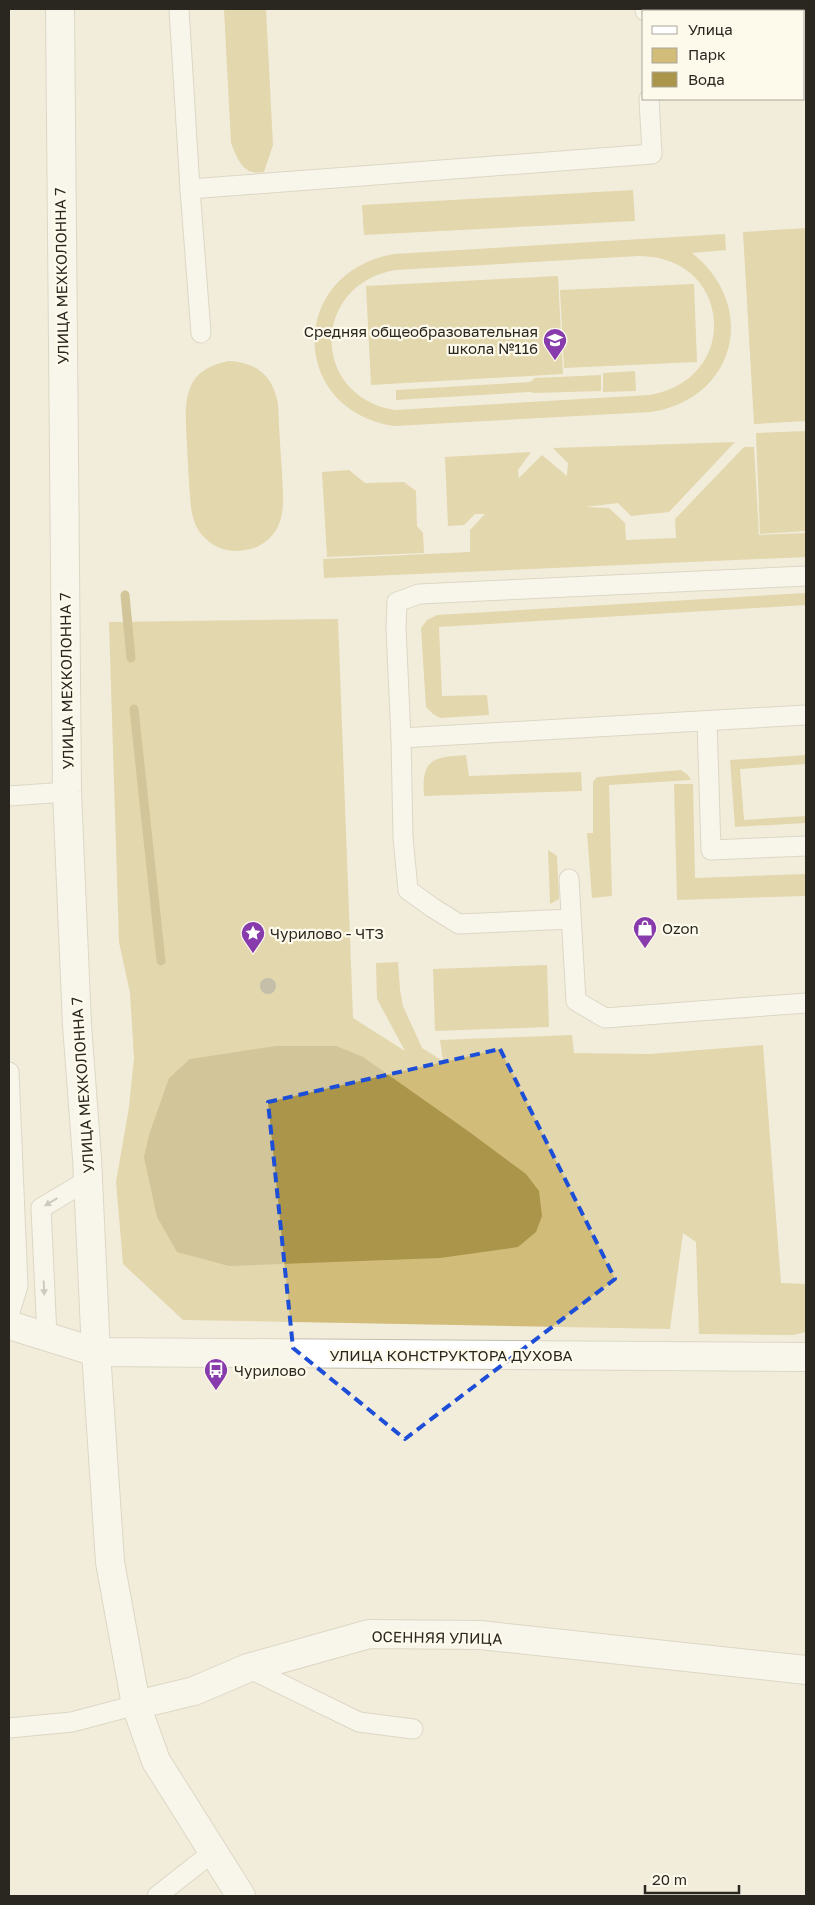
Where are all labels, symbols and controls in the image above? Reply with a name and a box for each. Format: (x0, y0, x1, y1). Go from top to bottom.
legend (642, 10, 805, 100)
text: Улица (688, 20, 733, 38)
text: Парк (688, 45, 726, 63)
text: Вода (688, 70, 725, 88)
street label: УЛИЦА МЕХКОЛОННА 7 (50, 188, 72, 364)
place label: Средняя общеобразовательная школа №116 (304, 322, 538, 357)
school or university icon: Средняя общеобразовательная школа №116 (542, 327, 568, 361)
street label: УЛИЦА МЕХКОЛОННА 7 (55, 593, 77, 769)
shop icon: Ozon (632, 915, 658, 949)
place label: Ozon (662, 919, 699, 937)
place icon: Чурилово - ЧТЗ (240, 920, 266, 954)
place label: Чурилово - ЧТЗ (270, 924, 384, 942)
street label: УЛИЦА МЕХКОЛОННА 7 (67, 996, 97, 1174)
one-way arrow (44, 1197, 57, 1206)
one-way arrow (40, 1280, 48, 1296)
street label: УЛИЦА КОНСТРУКТОРА ДУХОВА (329, 1346, 573, 1364)
bus stop icon: Чурилово (203, 1357, 229, 1391)
place label: Чурилово (234, 1361, 306, 1379)
street label: ОСЕННЯЯ УЛИЦА (371, 1627, 503, 1647)
scale bar (645, 1862, 739, 1894)
text: 20 m (652, 1870, 687, 1888)

